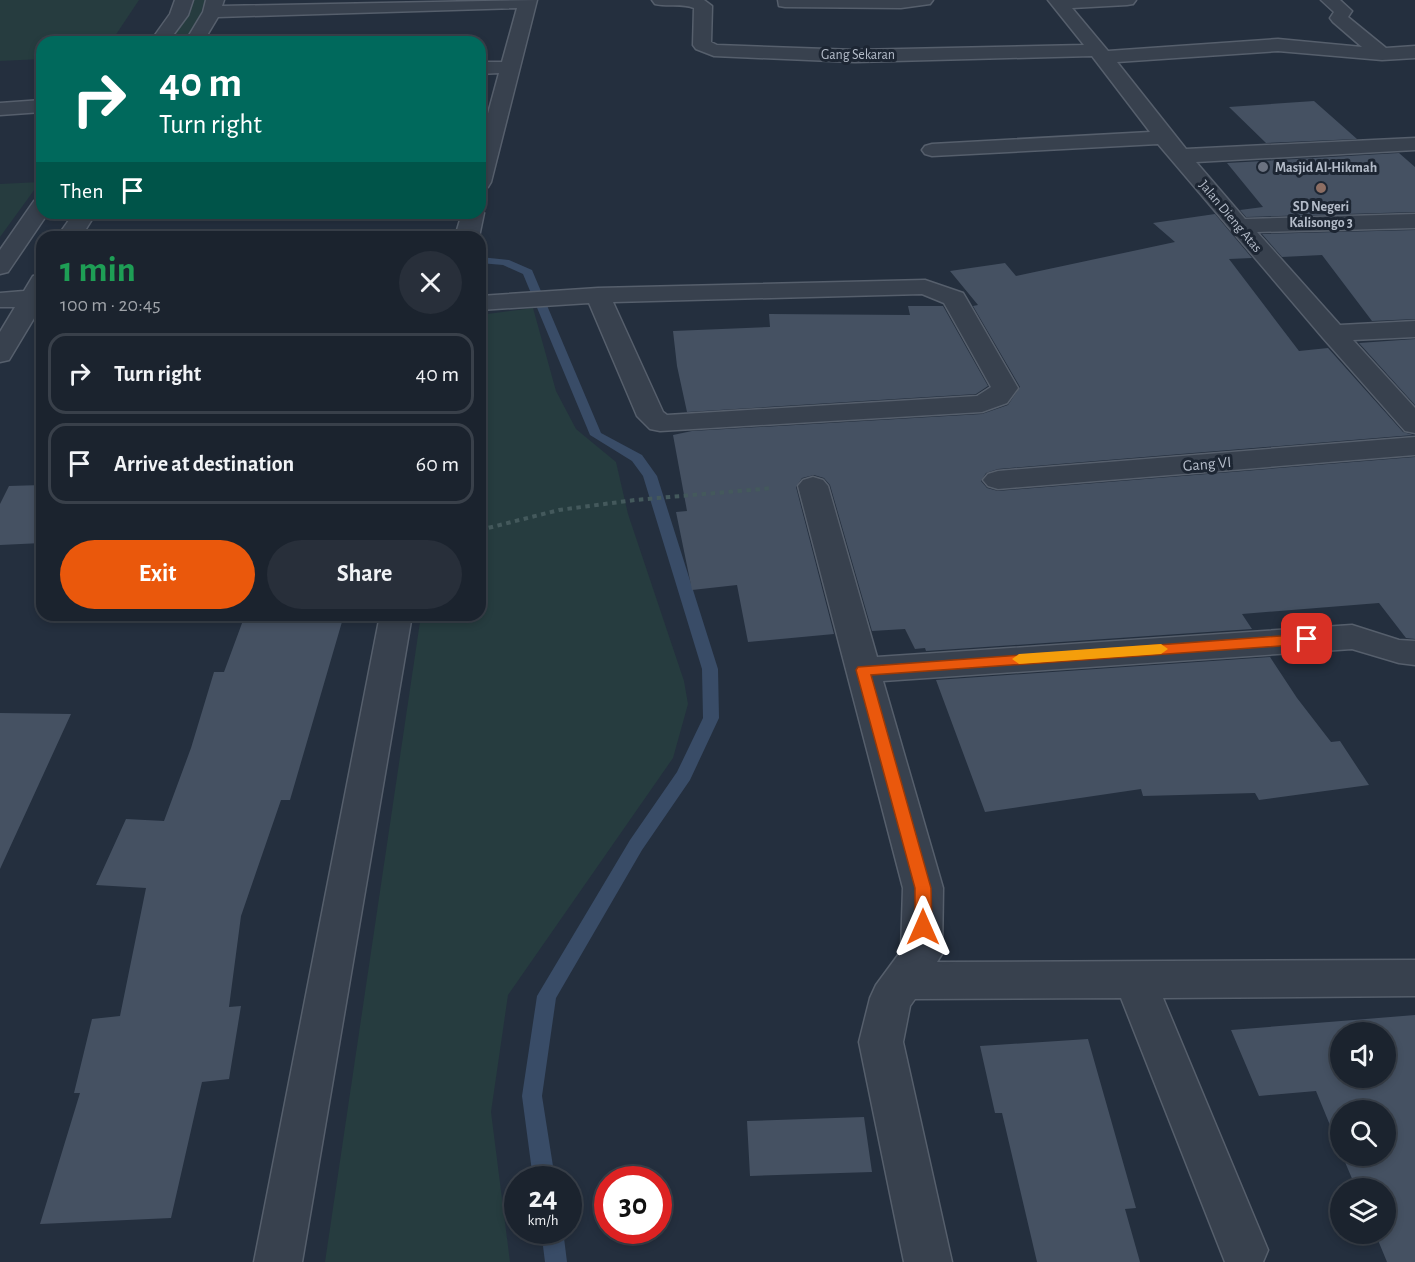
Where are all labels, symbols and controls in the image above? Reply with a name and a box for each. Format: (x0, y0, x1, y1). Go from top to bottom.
street label: Gang Sekaran (821, 48, 895, 62)
icon: right (60, 60, 138, 138)
text: 40 m (159, 62, 242, 104)
text: Turn right (159, 111, 262, 138)
marker: Masjid Al-Hikmah (1256, 160, 1270, 174)
place label: Masjid Al-Hikmah (1275, 161, 1377, 175)
icon: arrive (116, 174, 149, 207)
street label: Jalan Dieng Atas (1196, 178, 1264, 255)
text: Then (60, 180, 104, 202)
marker: SD Negeri Kalisongo 3 (1314, 181, 1328, 195)
place label: SD Negeri Kalisongo 3 (1289, 200, 1353, 230)
button: close (399, 251, 462, 314)
text: 1 min (60, 252, 136, 288)
text: 100 m · 20:45 (60, 295, 161, 315)
icon: right (63, 357, 96, 390)
text: Turn right (114, 363, 201, 385)
text: 40 m (416, 363, 459, 385)
icon: arrive (63, 447, 96, 480)
text: Arrive at destination (114, 453, 294, 475)
text: 60 m (416, 453, 459, 475)
street label: Gang VI (1182, 454, 1232, 474)
button: Exit (60, 540, 255, 609)
button: Share (267, 540, 462, 609)
pin (1281, 613, 1332, 664)
icon: arrive (1290, 622, 1323, 655)
position arrow (891, 895, 955, 959)
map controls (1330, 1022, 1396, 1244)
button: sound (1330, 1022, 1396, 1088)
button: search (1330, 1100, 1396, 1166)
speed limit sign: 30 (594, 1166, 672, 1244)
button: layers (1330, 1178, 1396, 1244)
text: 24 (528, 1183, 558, 1213)
text: km/h (528, 1213, 558, 1228)

